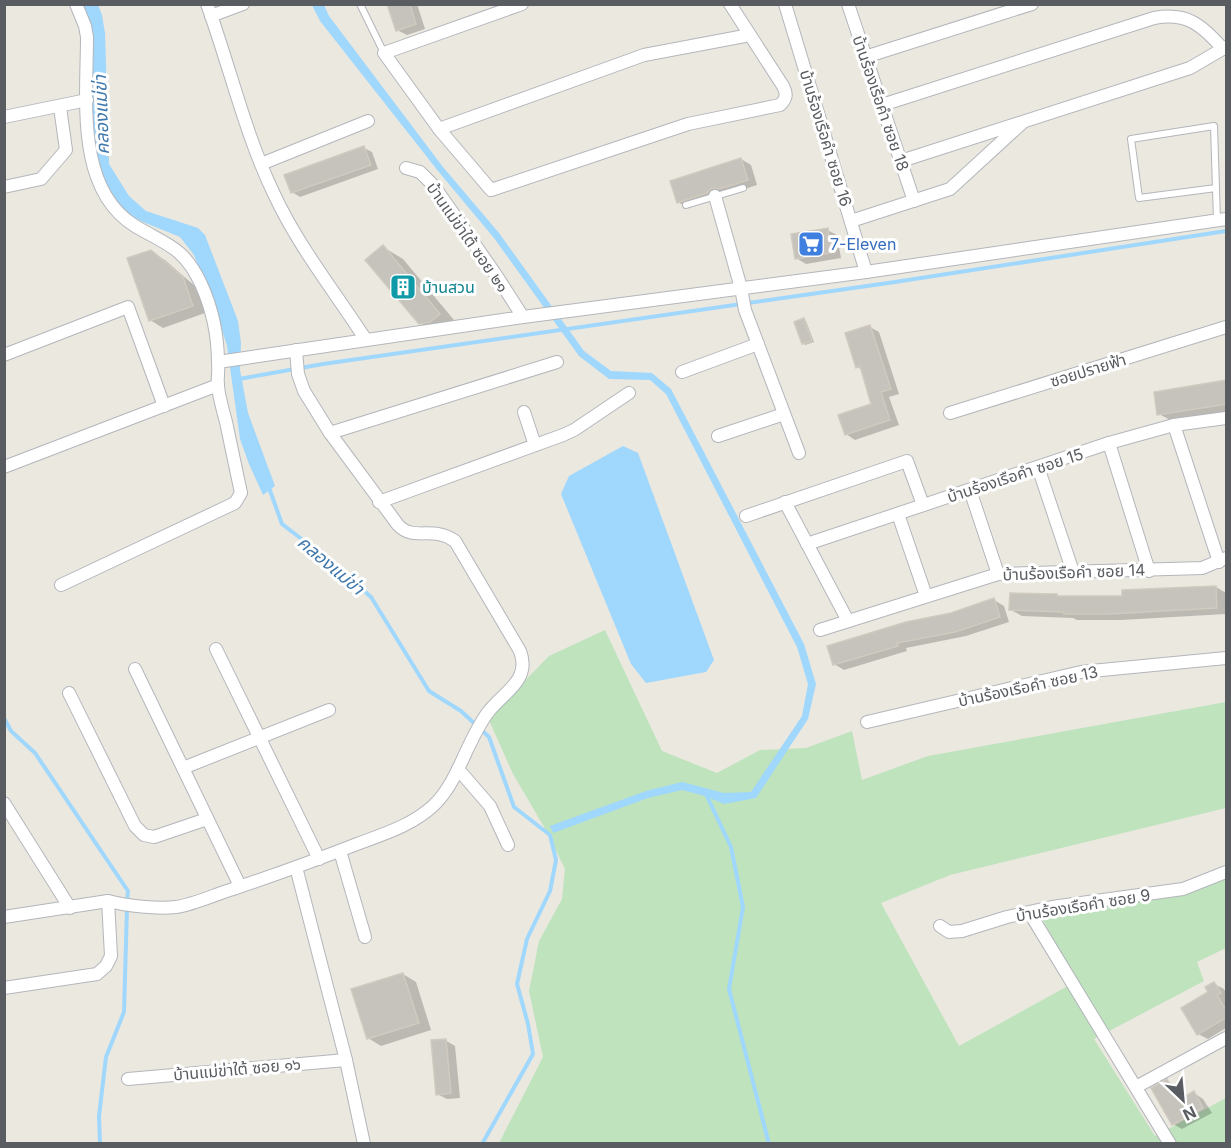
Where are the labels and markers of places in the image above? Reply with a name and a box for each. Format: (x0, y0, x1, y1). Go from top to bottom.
supermarket icon: 7-Eleven (796, 229, 826, 259)
place label: 7-Eleven (830, 234, 896, 254)
building icon: บ้านสวน (388, 272, 418, 302)
place label: บ้านสวน (422, 277, 475, 297)

